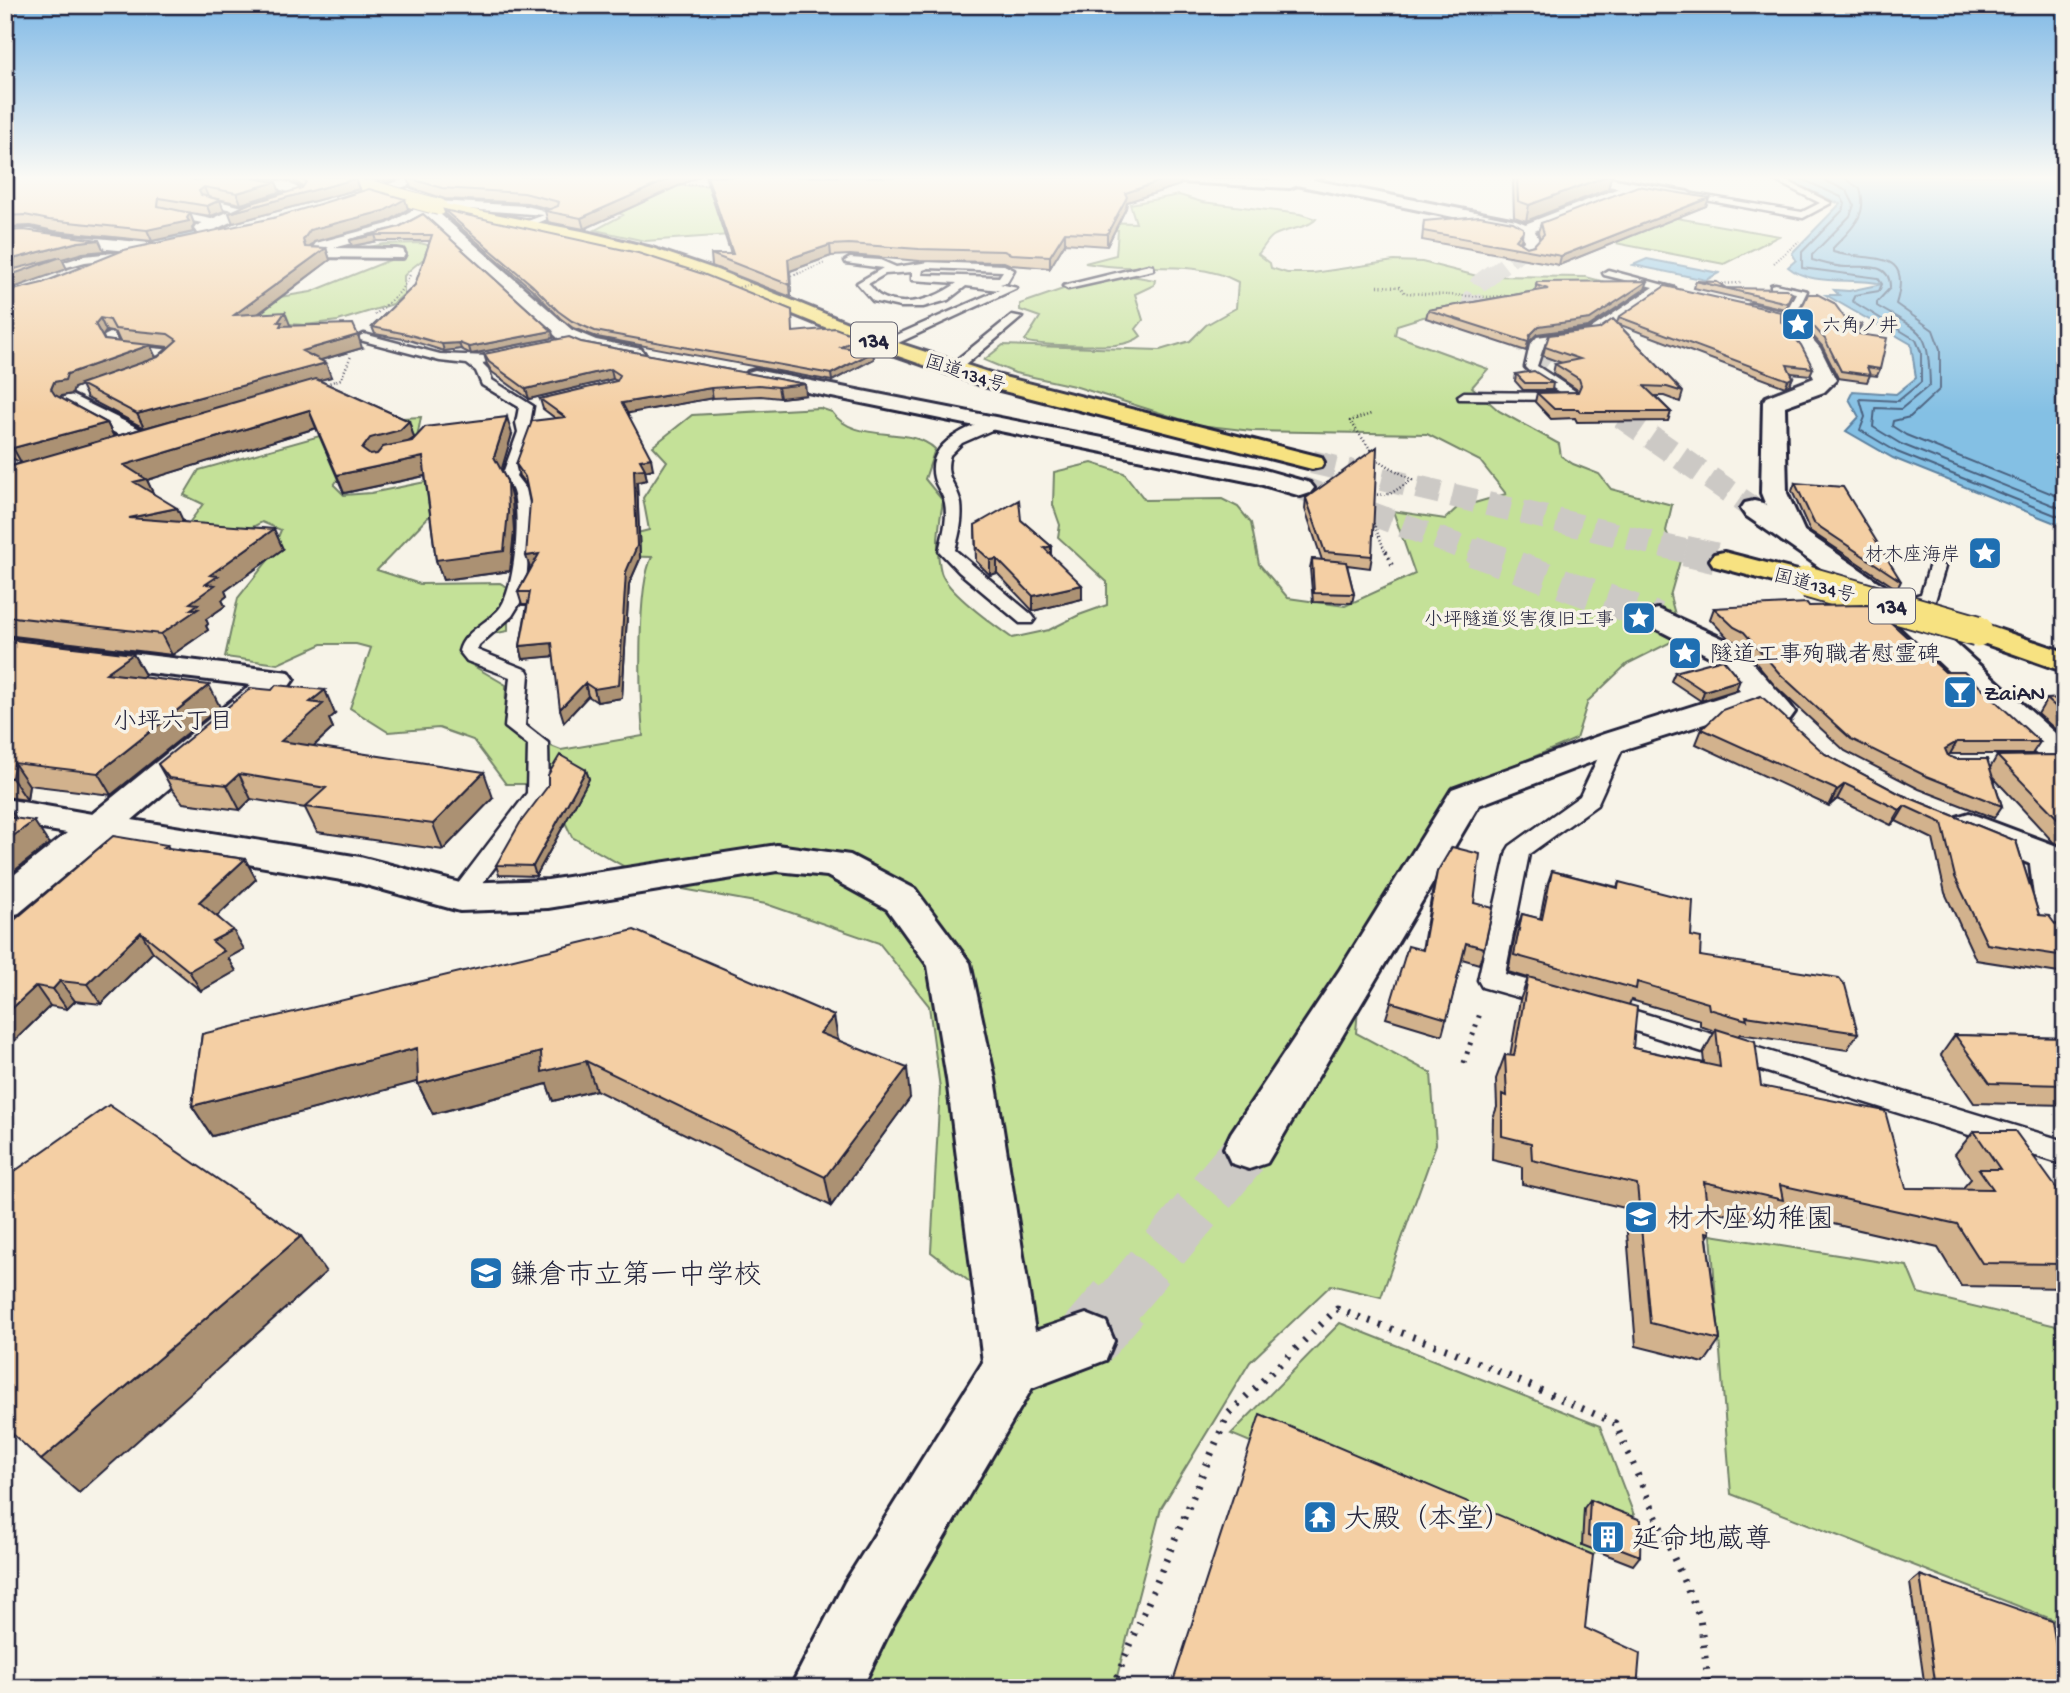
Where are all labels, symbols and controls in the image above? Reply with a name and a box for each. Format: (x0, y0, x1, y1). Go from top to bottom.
place icon: 六角ノ井 (1779, 305, 1817, 343)
place label: 六角ノ井 (1822, 315, 1898, 339)
road number: 134 (851, 322, 897, 358)
street label: 国道134号 (922, 351, 1009, 399)
place icon: 材木座海岸 (1966, 534, 2004, 572)
place label: 材木座海岸 (1865, 544, 1960, 568)
street label: 国道134号 (1771, 564, 1858, 609)
road number: 134 (1869, 588, 1915, 624)
place icon: 小坪隧道災害復旧工事 (1620, 599, 1658, 637)
place label: 小坪隧道災害復旧工事 (1424, 609, 1614, 633)
place icon: 隧道工事殉職者慰霊碑 (1666, 634, 1704, 672)
place label: 隧道工事殉職者慰霊碑 (1710, 642, 1940, 670)
bar icon: ZaiAN (1941, 673, 1979, 711)
place label: ZaiAN (1984, 682, 2045, 709)
district label: 小坪六丁目 (113, 709, 233, 738)
school or university icon: 材木座幼稚園 (1622, 1198, 1660, 1236)
place label: 材木座幼稚園 (1666, 1204, 1834, 1238)
school or university icon: 鎌倉市立第一中学校 (467, 1254, 505, 1292)
place label: 鎌倉市立第一中学校 (510, 1260, 762, 1294)
temple icon: 大殿（本堂） (1301, 1498, 1339, 1536)
place label: 大殿（本堂） (1344, 1504, 1512, 1538)
building icon: 延命地蔵尊 (1589, 1518, 1627, 1556)
place label: 延命地蔵尊 (1632, 1524, 1772, 1558)

